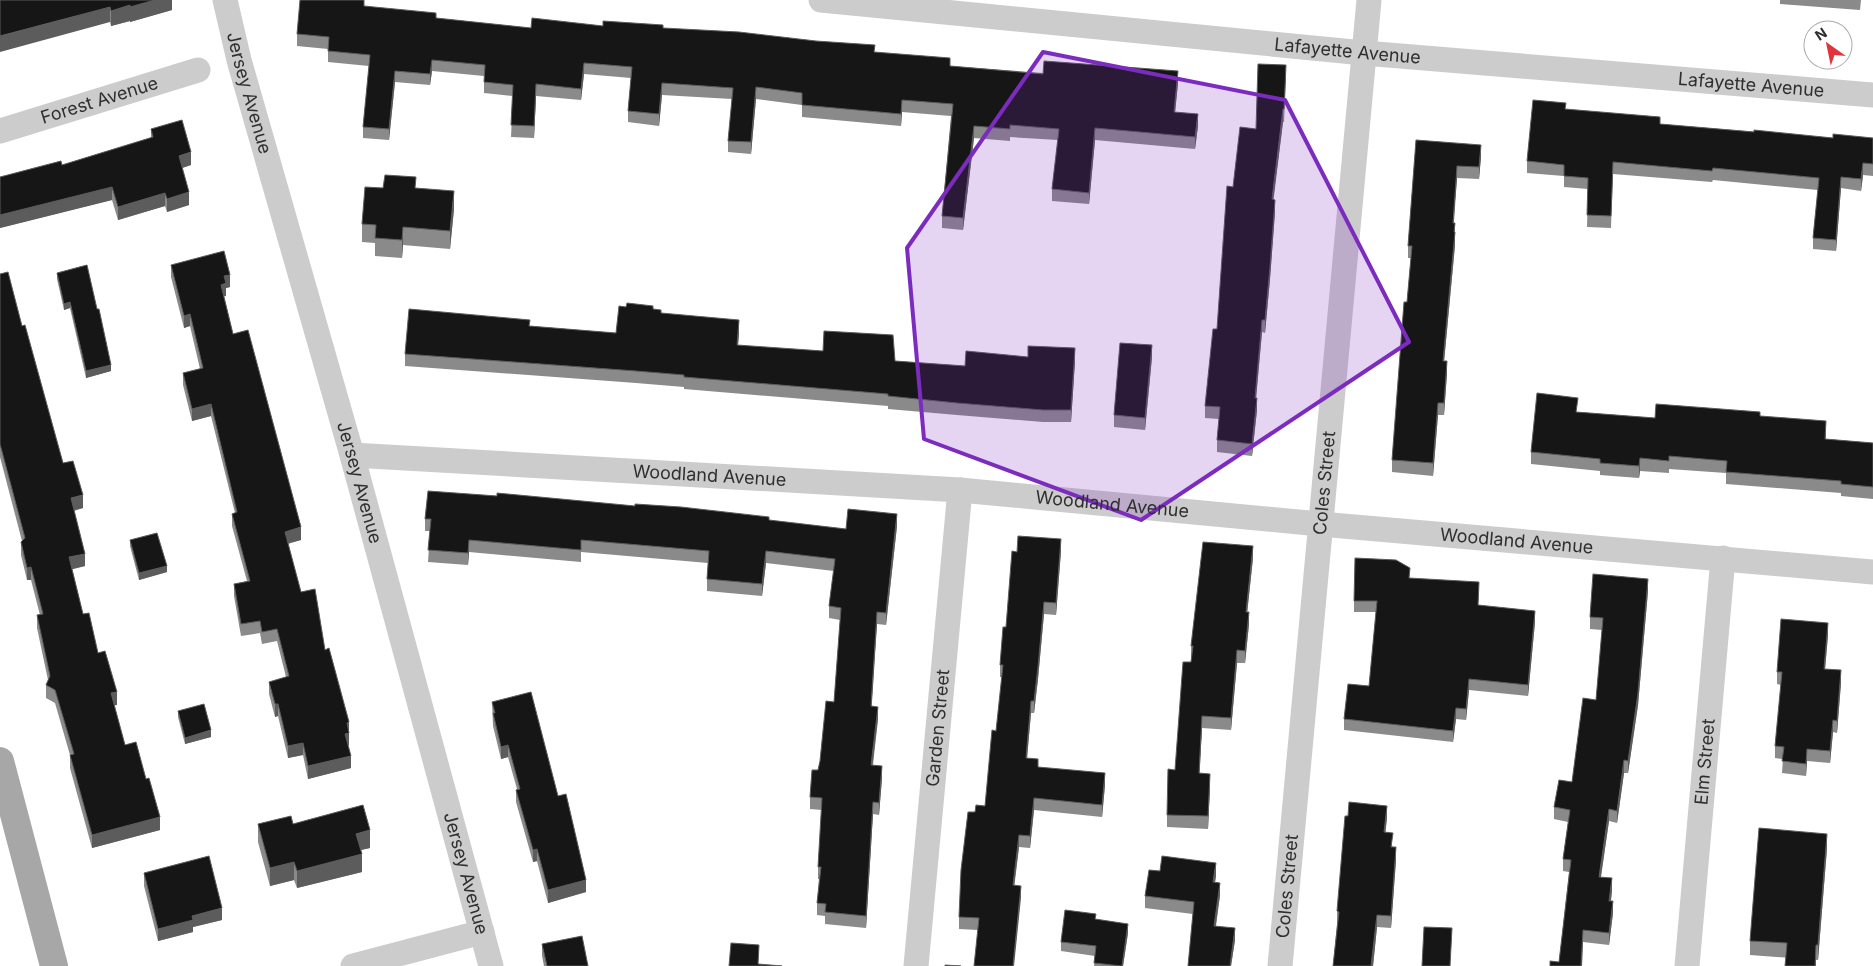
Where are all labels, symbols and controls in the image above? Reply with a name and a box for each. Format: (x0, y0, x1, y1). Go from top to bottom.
north arrow (1803, 20, 1853, 70)
text: N (1812, 24, 1830, 44)
street label: Jersey Avenue (223, 30, 276, 156)
street label: Lafayette Avenue (1273, 33, 1422, 68)
street label: Lafayette Avenue (1677, 68, 1825, 101)
street label: Forest Avenue (38, 72, 160, 128)
street label: Jersey Avenue (333, 419, 387, 546)
street label: Coles Street (1309, 430, 1339, 536)
street label: Woodland Avenue (632, 460, 787, 490)
street label: Woodland Avenue (1035, 486, 1190, 522)
street label: Woodland Avenue (1439, 523, 1594, 558)
street label: Garden Street (922, 668, 953, 788)
street label: Elm Street (1690, 717, 1719, 806)
street label: Jersey Avenue (440, 810, 493, 937)
street label: Coles Street (1272, 833, 1302, 939)

